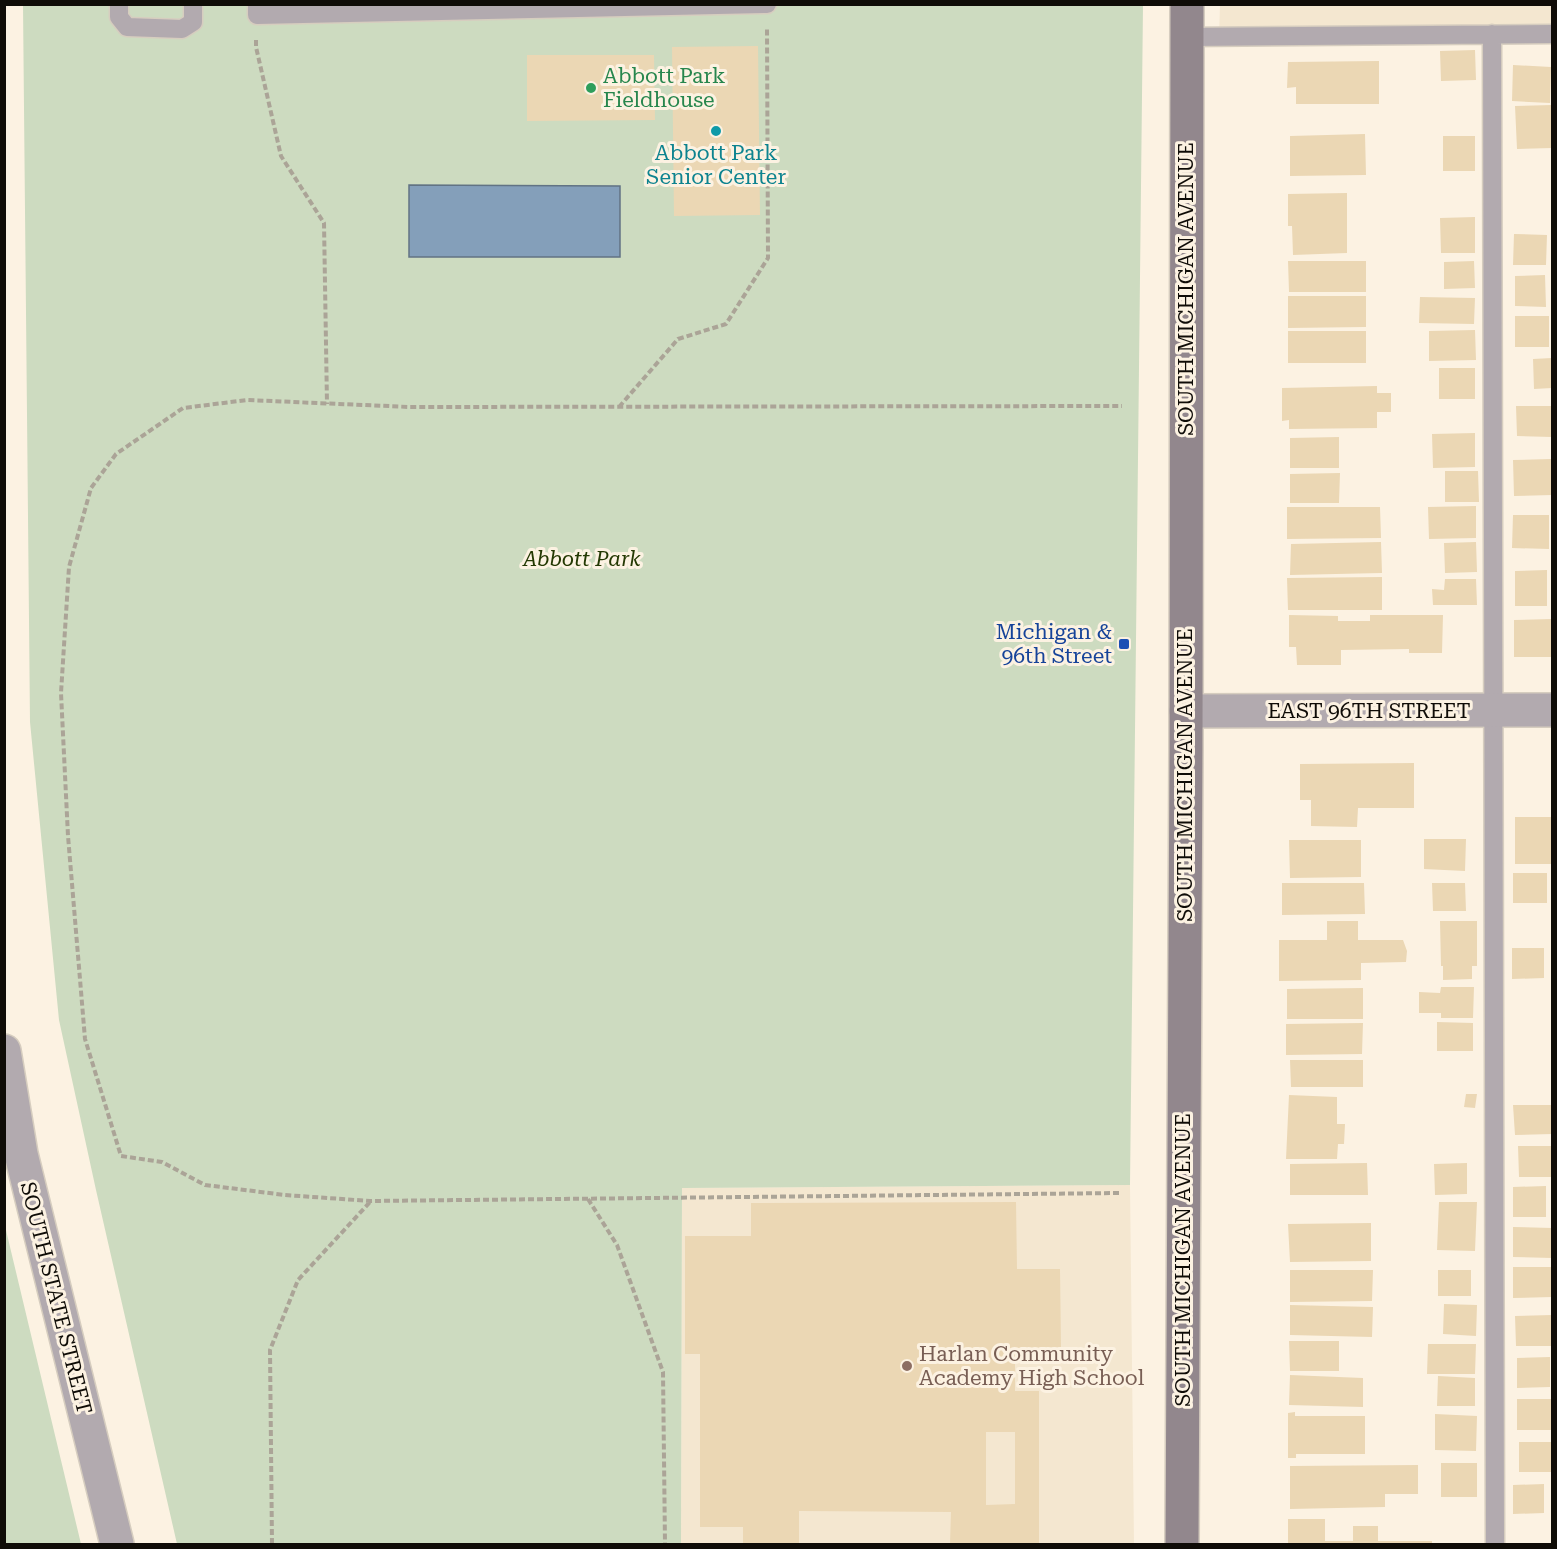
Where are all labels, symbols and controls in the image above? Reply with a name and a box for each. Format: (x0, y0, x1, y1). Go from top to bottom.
place label: Abbott Park Fieldhouse (603, 64, 725, 112)
marker: Abbott Park Fieldhouse (584, 81, 598, 95)
marker: Abbott Park Senior Center (709, 124, 723, 138)
place label: Abbott Park Senior Center (646, 141, 786, 189)
street label: SOUTH MICHIGAN AVENUE (1174, 142, 1198, 436)
park label: Abbott Park (521, 547, 641, 571)
place label: Michigan & 96th Street (996, 620, 1112, 668)
street label: SOUTH MICHIGAN AVENUE (1173, 628, 1197, 922)
marker: Michigan & 96th Street (1117, 637, 1131, 651)
street label: EAST 96TH STREET (1267, 699, 1471, 723)
street label: SOUTH MICHIGAN AVENUE (1171, 1113, 1195, 1407)
street label: SOUTH STATE STREET (16, 1180, 96, 1416)
place label: Harlan Community Academy High School (919, 1342, 1145, 1390)
marker: Harlan Community Academy High School (900, 1359, 914, 1373)

